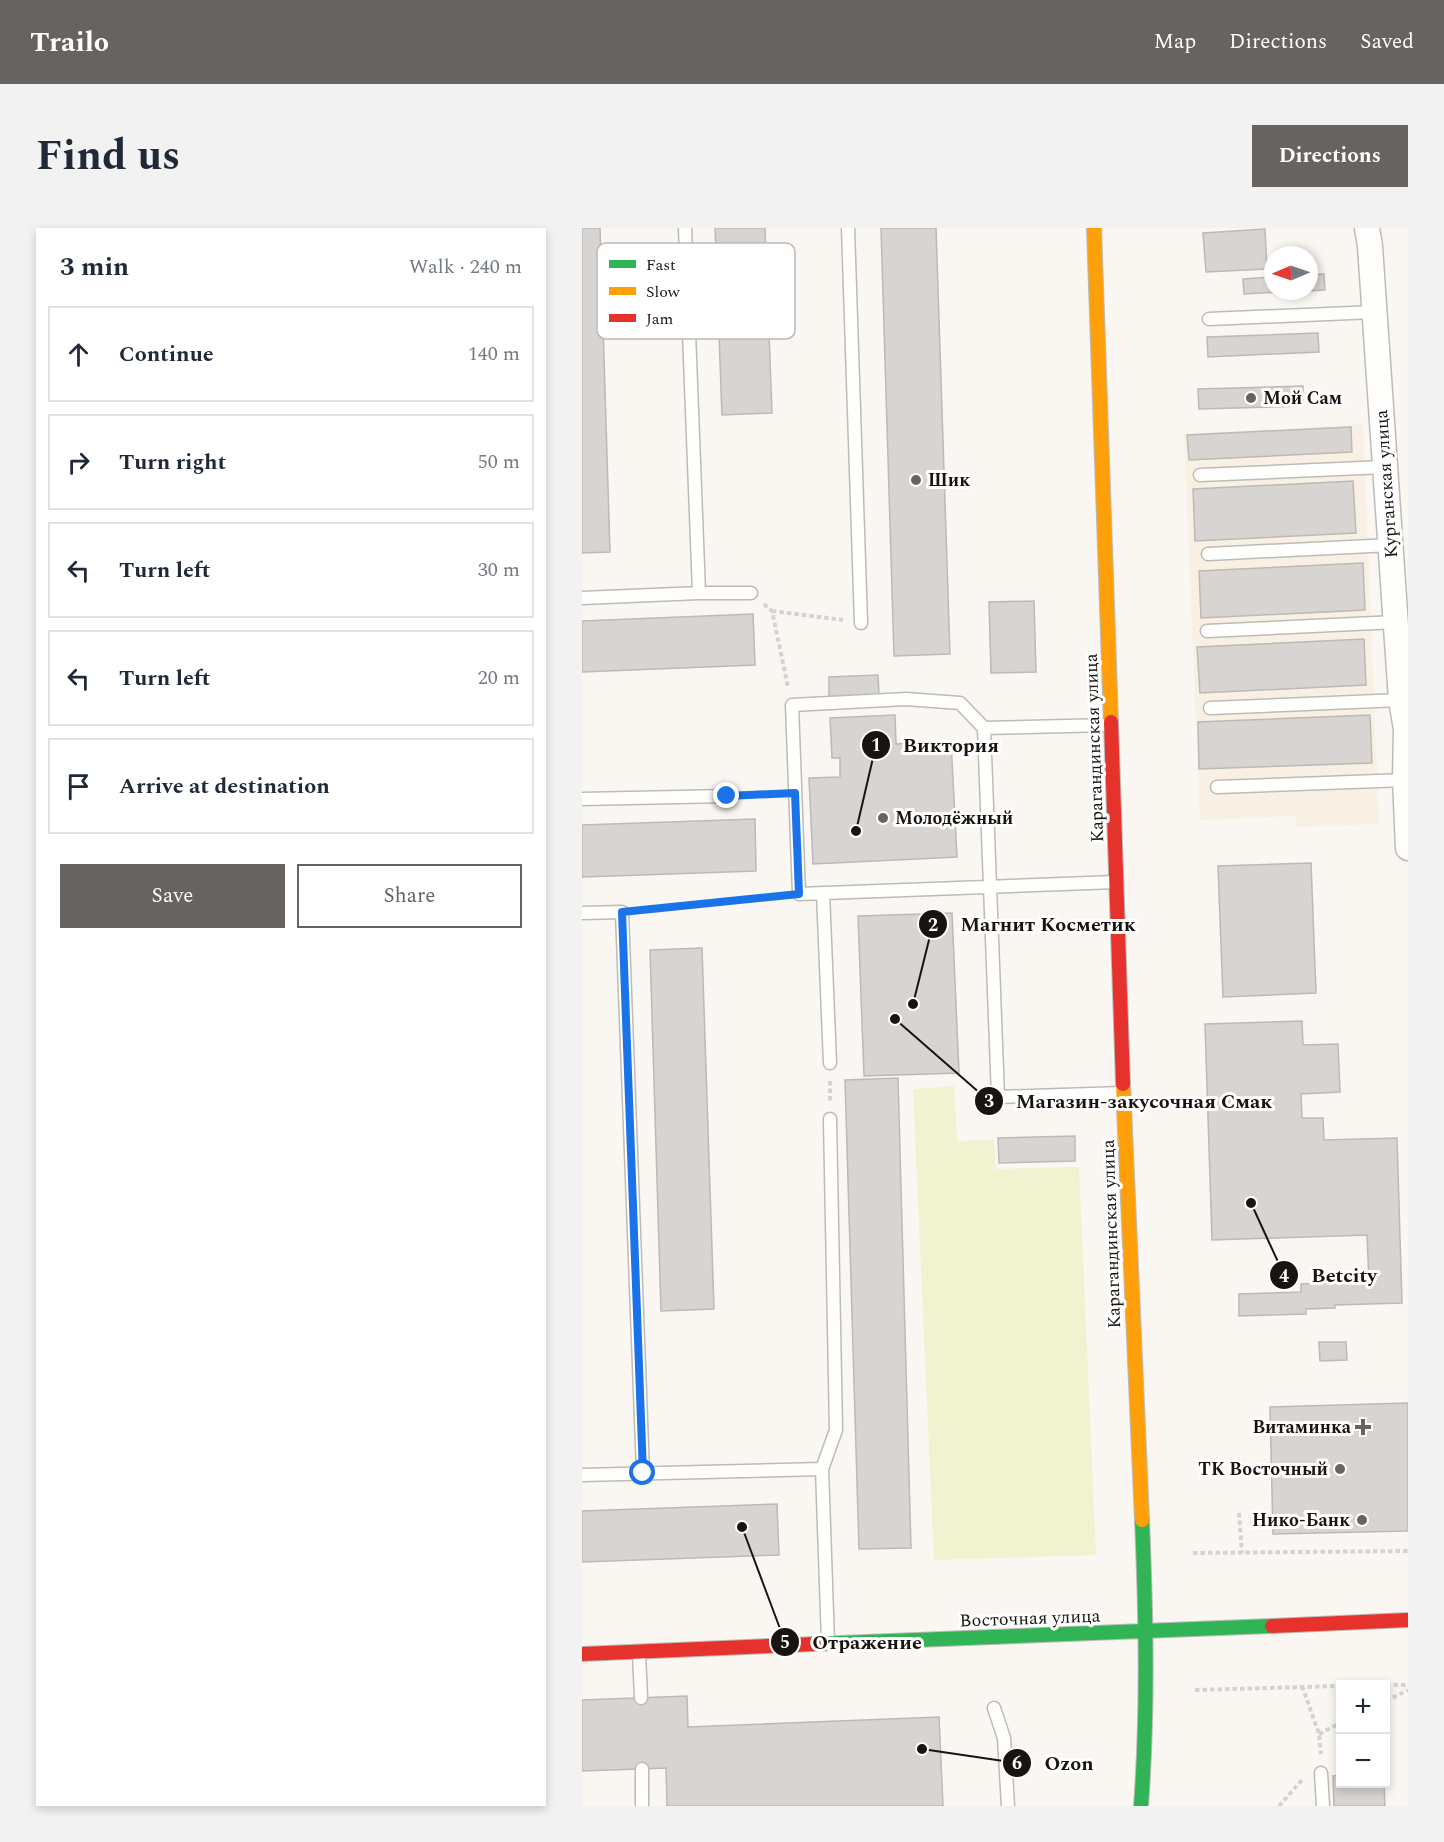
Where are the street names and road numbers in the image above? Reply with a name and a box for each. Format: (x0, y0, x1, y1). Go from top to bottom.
street label: Курганская улица (1368, 409, 1405, 559)
street label: Карагандинская улица (1078, 653, 1111, 843)
street label: Карагандинская улица (1095, 1139, 1128, 1329)
street label: Восточная улица (959, 1603, 1101, 1634)

